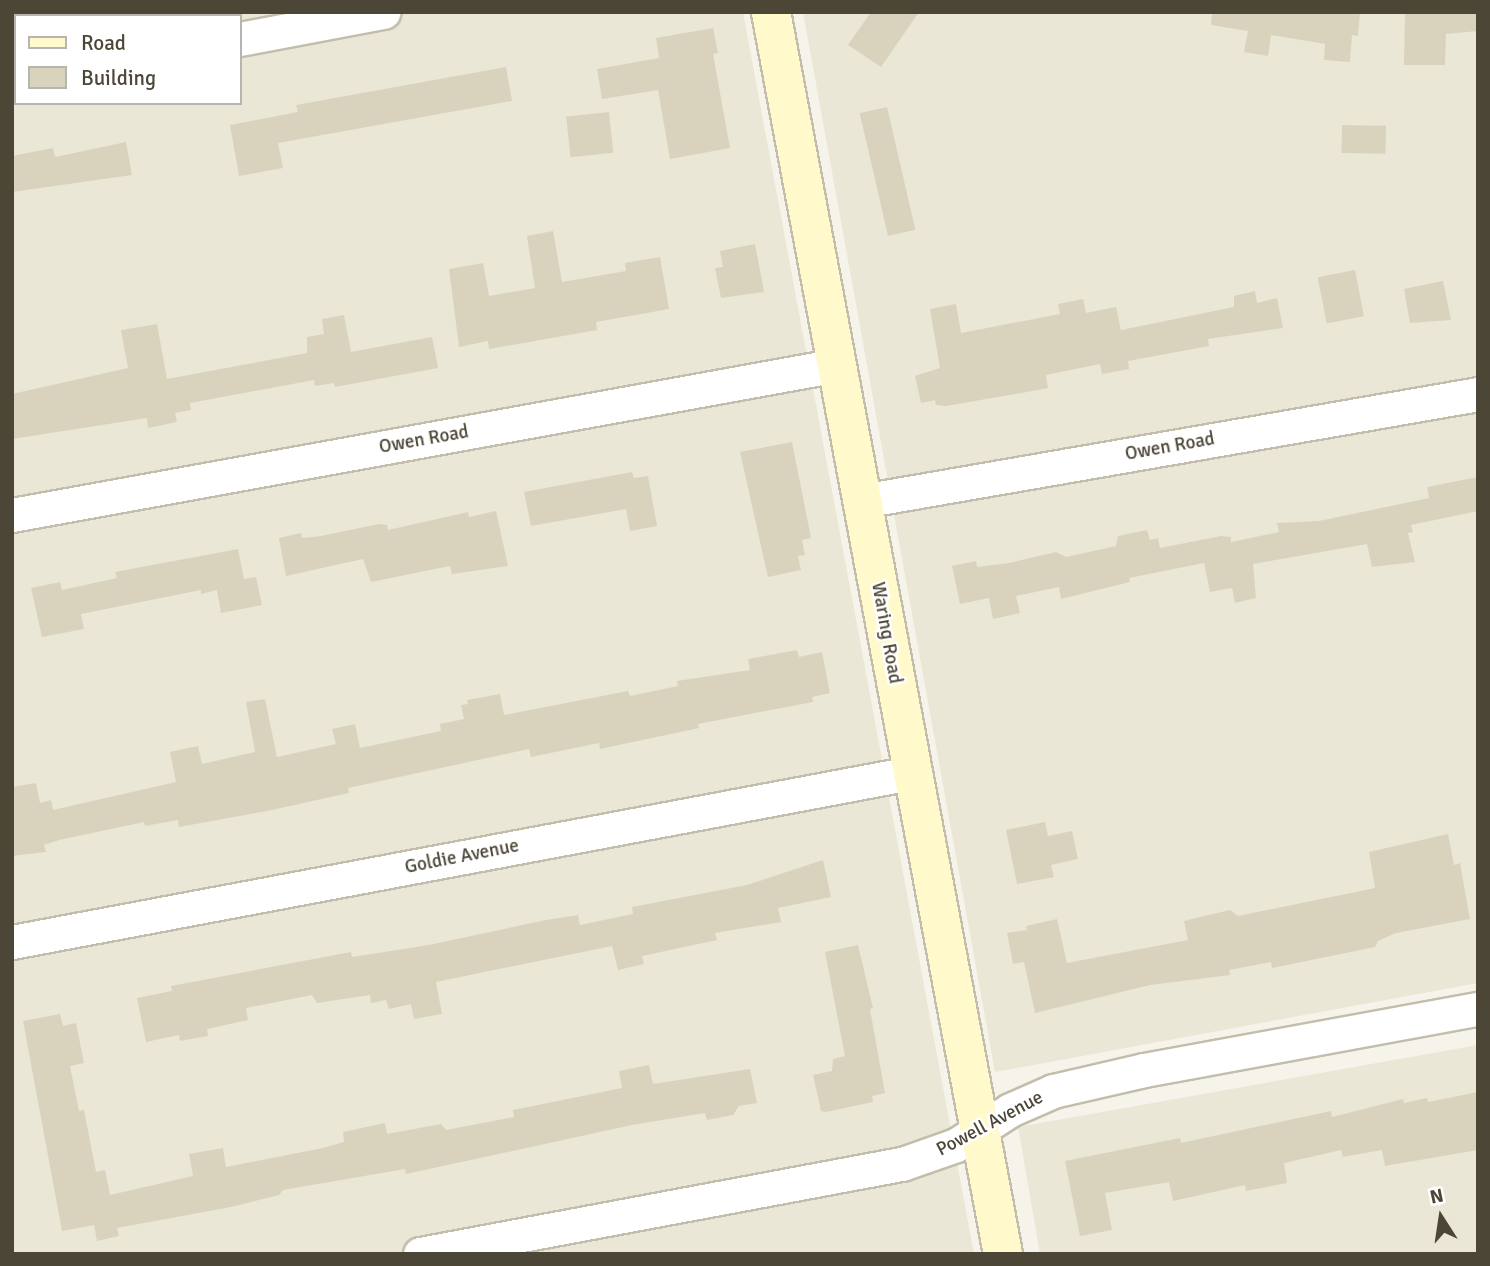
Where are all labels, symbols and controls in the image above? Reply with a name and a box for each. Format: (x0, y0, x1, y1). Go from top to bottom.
legend (14, 14, 242, 105)
text: Road (81, 30, 126, 56)
text: Building (81, 65, 156, 91)
street label: Owen Road (377, 421, 471, 459)
street label: Owen Road (1123, 428, 1217, 466)
street label: Waring Road (866, 580, 906, 686)
street label: Goldie Avenue (403, 835, 521, 879)
street label: Powell Avenue (933, 1086, 1047, 1162)
north arrow (1406, 1182, 1476, 1252)
text: N (1428, 1183, 1446, 1210)

